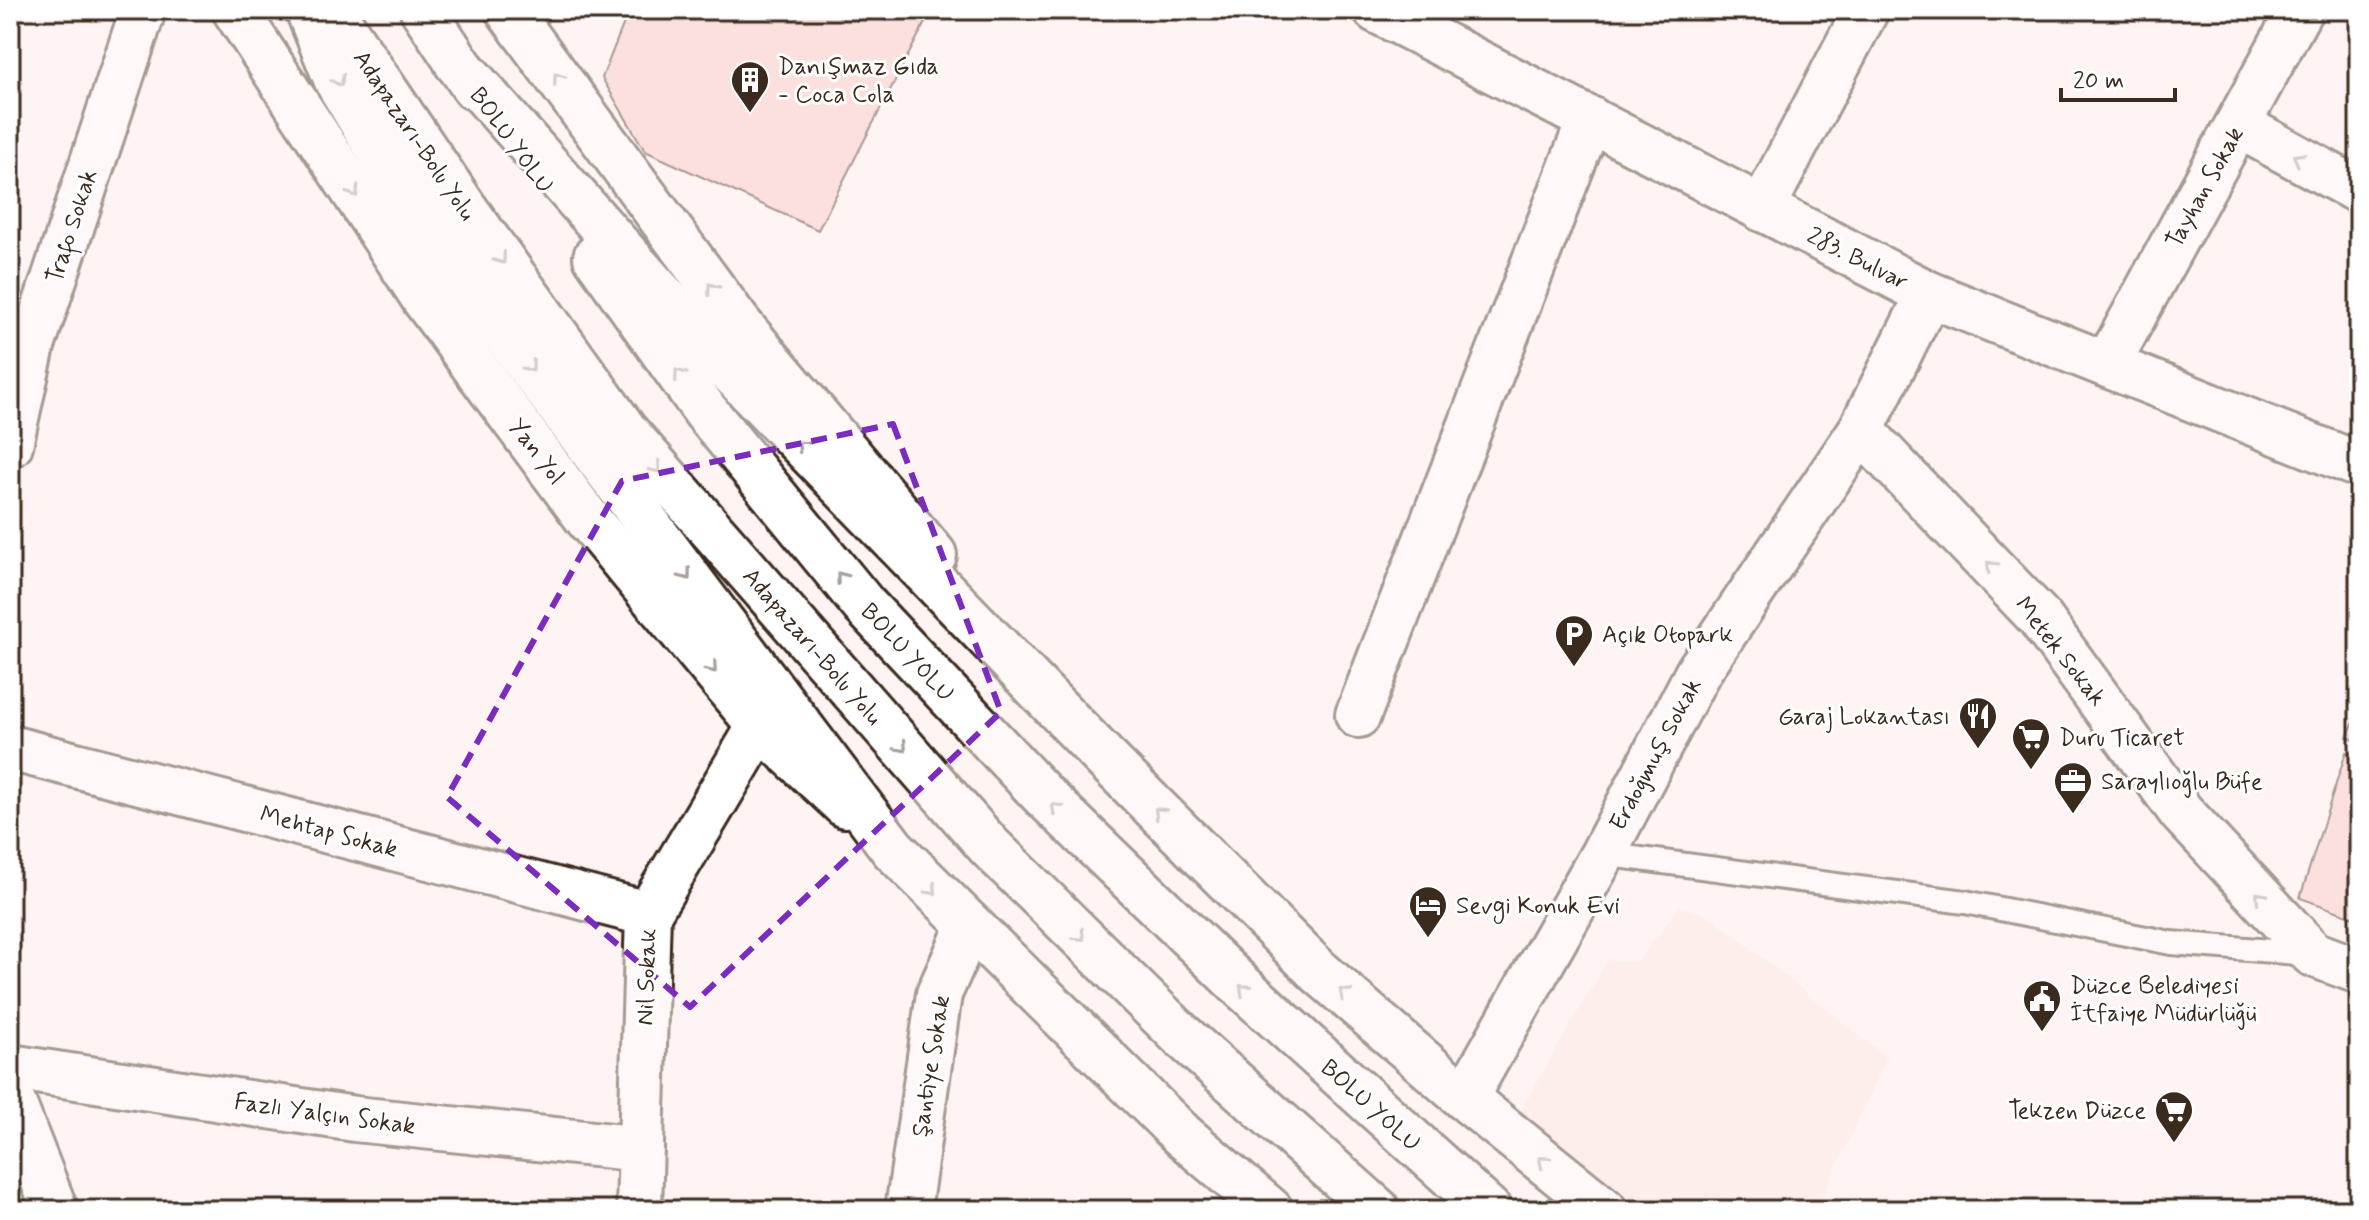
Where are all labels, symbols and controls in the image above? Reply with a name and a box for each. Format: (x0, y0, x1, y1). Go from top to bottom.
street label: Adapazarı-Bolu Yolu (345, 45, 482, 227)
place label: Danışmaz Gıda - Coca Cola (778, 52, 939, 111)
scale bar (2061, 52, 2175, 102)
building icon: Danışmaz Gıda - Coca Cola (729, 59, 771, 114)
text: 20 m (2073, 66, 2124, 97)
one-way arrow (554, 72, 568, 87)
one-way arrow (329, 73, 345, 88)
street label: BOLU YOLU (462, 82, 560, 200)
street label: Tayhan Sokak (2159, 121, 2251, 254)
one-way arrow (2293, 152, 2307, 168)
street label: Trafo Sokak (39, 165, 107, 288)
one-way arrow (344, 184, 359, 198)
street label: 283. Bulvar (1801, 221, 1913, 298)
one-way arrow (491, 251, 506, 265)
one-way arrow (707, 282, 722, 297)
one-way arrow (520, 358, 535, 373)
one-way arrow (674, 368, 689, 383)
street label: Yan Yol (501, 412, 571, 491)
one-way arrow (796, 440, 811, 454)
one-way arrow (647, 458, 661, 473)
one-way arrow (1985, 561, 2000, 575)
street label: Adapazarı-Bolu Yolu (735, 562, 889, 732)
one-way arrow (677, 566, 691, 580)
one-way arrow (837, 571, 851, 586)
street label: Metek Sokak (2007, 591, 2112, 713)
street label: BOLU YOLU (853, 597, 961, 709)
parking icon: Açık Otopark (1553, 613, 1595, 668)
place label: Açık Otopark (1602, 620, 1733, 651)
one-way arrow (702, 659, 717, 674)
street label: Erdoğmuş Sokak (1603, 673, 1710, 836)
restaurant icon: Garaj Lokantası (1957, 695, 1999, 750)
place label: Garaj Lokantası (1778, 702, 1950, 733)
supermarket icon: Duru Ticaret (2010, 716, 2052, 771)
place label: Duru Ticaret (2059, 723, 2185, 754)
one-way arrow (892, 738, 907, 753)
office icon: Saraylıoğlu Büfe (2052, 760, 2094, 815)
place label: Saraylıoğlu Büfe (2101, 767, 2263, 798)
street label: Mehtap Sokak (256, 799, 401, 866)
one-way arrow (1051, 803, 1065, 818)
one-way arrow (1154, 807, 1168, 821)
one-way arrow (923, 881, 937, 895)
hotel icon: Sevgi Konuk Evi (1407, 884, 1449, 939)
place label: Sevgi Konuk Evi (1456, 891, 1620, 924)
one-way arrow (2256, 892, 2270, 907)
one-way arrow (1071, 927, 1085, 941)
street label: Nil Sokak (630, 928, 665, 1026)
place label: Düzce Belediyesi İtfaiye Müdürlüğü (2070, 971, 2257, 1030)
public building icon: Düzce Belediyesi İtfaiye Müdürlüğü (2021, 978, 2063, 1033)
one-way arrow (1238, 984, 1253, 998)
one-way arrow (1339, 988, 1354, 1003)
street label: Şantiye Sokak (905, 993, 958, 1139)
street label: BOLU YOLU (1314, 1053, 1426, 1159)
street label: Fazlı Yalçın Sokak (232, 1086, 417, 1143)
supermarket icon: Tekzen Düzce (2153, 1089, 2195, 1144)
place label: Tekzen Düzce (2008, 1096, 2146, 1127)
one-way arrow (1538, 1156, 1552, 1171)

